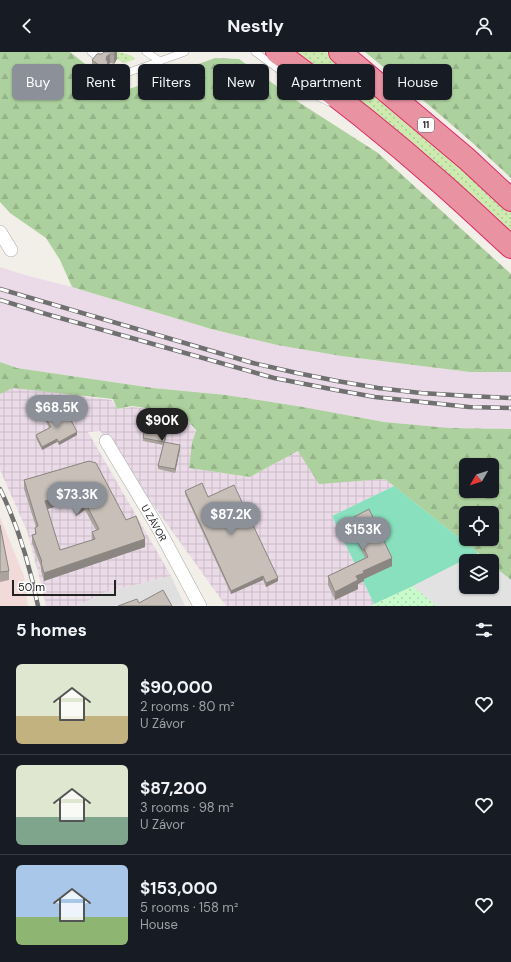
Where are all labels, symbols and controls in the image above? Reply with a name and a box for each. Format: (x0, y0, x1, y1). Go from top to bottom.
text: Nestly (227, 14, 284, 38)
icon: back (16, 15, 38, 37)
icon: person (473, 15, 495, 37)
chip: Buy (12, 64, 64, 100)
chip: Rent (72, 64, 130, 100)
chip: Filters (138, 64, 205, 100)
chip: New (213, 64, 269, 100)
chip: Apartment (277, 64, 375, 100)
chip: House (383, 64, 452, 100)
road number: 11 (418, 118, 434, 132)
pin: $68.5K (24, 395, 90, 429)
text: $68.5K (35, 399, 79, 416)
pin: $90K (138, 408, 186, 442)
text: $90K (145, 412, 179, 429)
north arrow (459, 458, 499, 498)
map controls (459, 458, 499, 594)
pin: $73.3K (44, 482, 110, 516)
text: $73.3K (56, 486, 98, 503)
street label: U ZÁVOR (138, 502, 170, 544)
pin: $87.2K (198, 502, 264, 536)
text: $87.2K (210, 506, 252, 523)
button: locate (459, 506, 499, 546)
pin: $153K (335, 517, 391, 551)
text: $153K (345, 521, 382, 538)
button: layers (459, 554, 499, 594)
scale bar (12, 578, 116, 597)
text: 50 m (18, 580, 45, 594)
text: 5 homes (16, 619, 87, 641)
icon: filters (473, 619, 495, 641)
text: $90,000 (140, 676, 213, 698)
icon: home (48, 680, 96, 728)
icon: heart (473, 693, 495, 715)
text: 2 rooms · 80 m² (140, 698, 235, 715)
text: U Závor (140, 715, 185, 732)
text: $87,200 (140, 777, 207, 799)
icon: home (48, 781, 96, 829)
icon: heart (473, 794, 495, 816)
text: 3 rooms · 98 m² (140, 799, 234, 816)
text: U Závor (140, 816, 185, 833)
text: $153,000 (140, 877, 217, 899)
icon: home (48, 881, 96, 929)
icon: heart (473, 894, 495, 916)
text: 5 rooms · 158 m² (140, 899, 238, 916)
text: House (140, 916, 178, 933)

